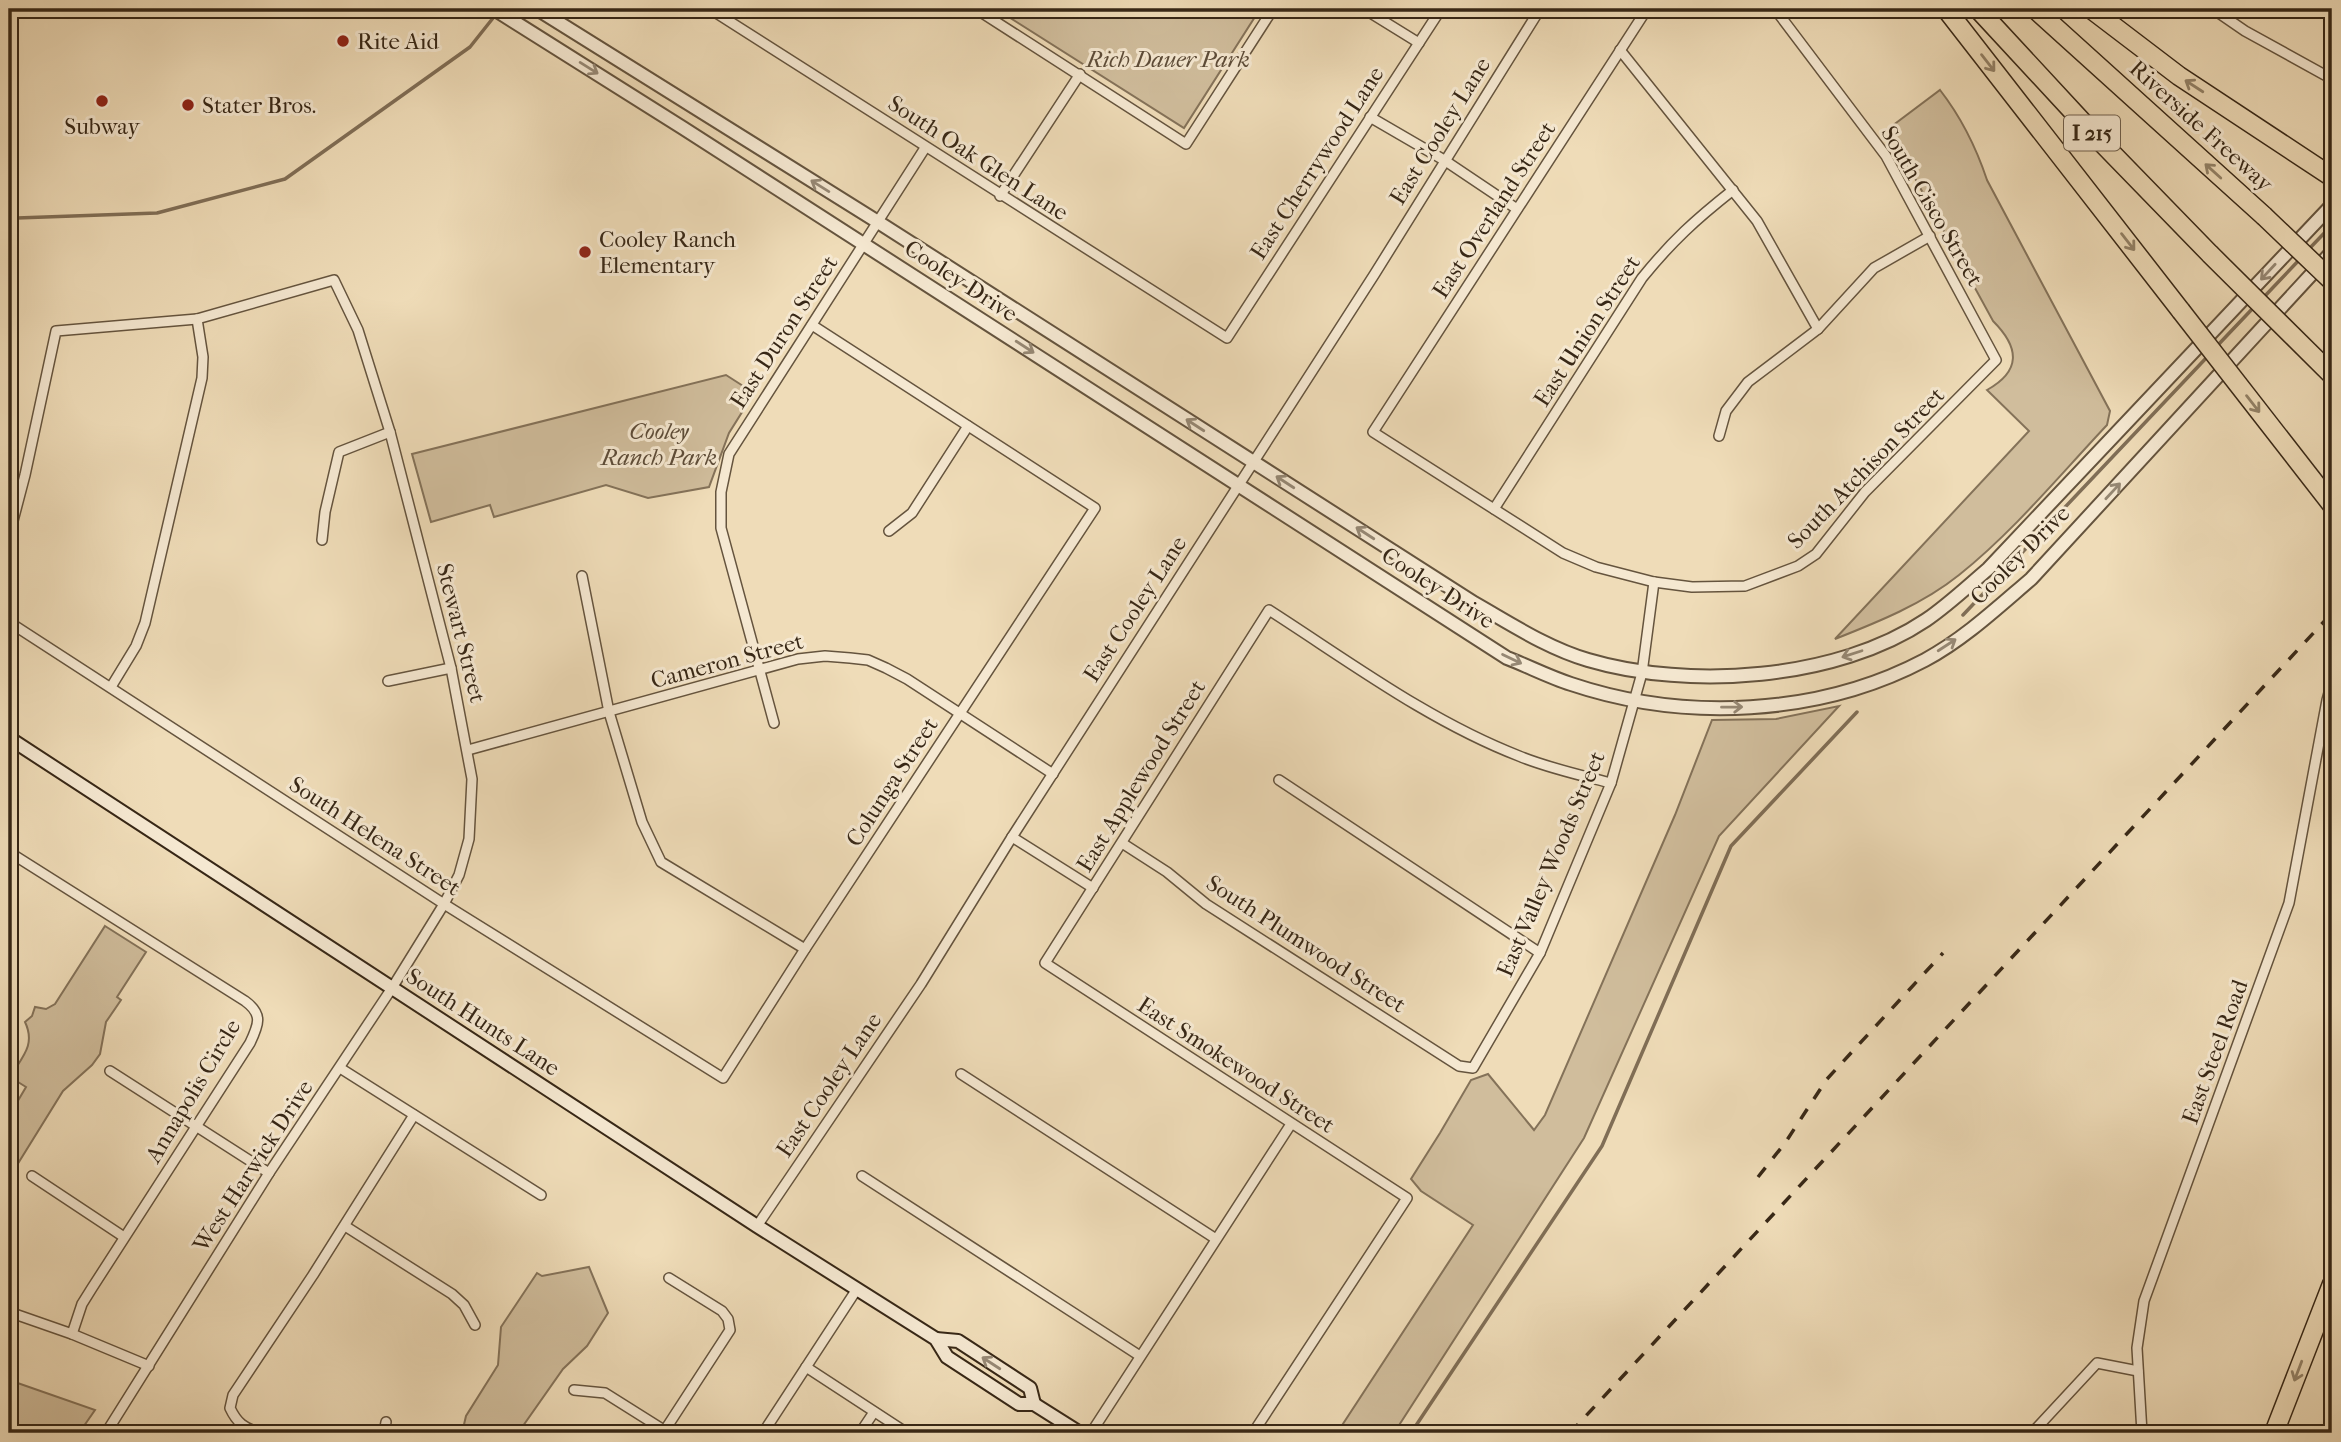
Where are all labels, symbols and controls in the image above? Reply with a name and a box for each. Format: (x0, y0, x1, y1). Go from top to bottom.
place label: Rite Aid (357, 28, 439, 55)
marker: Rite Aid (335, 33, 351, 49)
park label: Rich Dauer Park (1084, 46, 1250, 73)
street label: East Cooley Lane (1384, 52, 1496, 210)
one-way arrow (1980, 53, 1996, 71)
street label: Riverside Freeway (2124, 55, 2279, 198)
one-way arrow (579, 62, 599, 76)
street label: East Cherrywood Lane (1245, 62, 1389, 264)
one-way arrow (2185, 79, 2205, 93)
street label: South Oak Glen Lane (883, 90, 1073, 226)
place label: Stater Bros. (202, 92, 316, 119)
marker: Subway (94, 93, 110, 109)
marker: Stater Bros. (180, 97, 196, 113)
place label: Subway (64, 113, 141, 140)
road number: I 215 (2064, 116, 2120, 150)
street label: East Overland Street (1427, 117, 1561, 303)
street label: South Cisco Street (1875, 121, 1989, 291)
one-way arrow (2205, 162, 2222, 179)
one-way arrow (811, 178, 830, 193)
place label: Cooley Ranch Elementary (599, 226, 736, 279)
one-way arrow (2120, 232, 2135, 251)
street label: Cooley Drive (899, 234, 1023, 328)
marker: Cooley Ranch Elementary (577, 244, 593, 260)
street label: East Duron Street (724, 250, 844, 414)
street label: East Union Street (1528, 250, 1646, 412)
one-way arrow (2260, 263, 2277, 280)
one-way arrow (1015, 340, 1034, 354)
street label: South Atchison Street (1782, 382, 1950, 554)
one-way arrow (2246, 394, 2261, 412)
park label: Cooley Ranch Park (599, 418, 717, 471)
one-way arrow (1186, 418, 1206, 432)
one-way arrow (1275, 474, 1295, 488)
one-way arrow (2104, 483, 2121, 500)
street label: Cooley Drive (1965, 500, 2075, 610)
one-way arrow (1355, 525, 1375, 539)
street label: East Cooley Lane (1078, 531, 1192, 687)
street label: Cooley Drive (1376, 541, 1500, 635)
street label: Stewart Street (431, 561, 491, 705)
street label: Cameron Street (648, 628, 806, 694)
one-way arrow (1937, 638, 1956, 653)
one-way arrow (1841, 649, 1863, 661)
one-way arrow (1501, 652, 1522, 666)
street label: East Applewood Street (1071, 675, 1211, 877)
one-way arrow (1720, 700, 1743, 713)
street label: Colunga Street (840, 713, 944, 851)
street label: East Valley Woods Street (1491, 747, 1611, 981)
street label: South Helena Street (284, 771, 466, 901)
street label: South Plumwood Street (1201, 869, 1411, 1019)
street label: South Hunts Lane (401, 962, 565, 1082)
street label: East Steel Road (2176, 976, 2254, 1128)
street label: East Smokewood Street (1132, 991, 1340, 1139)
street label: East Cooley Lane (771, 1008, 887, 1162)
street label: Annapolis Circle (139, 1015, 246, 1168)
street label: West Harwick Drive (187, 1075, 319, 1258)
one-way arrow (982, 1356, 1001, 1370)
one-way arrow (2291, 1359, 2304, 1381)

